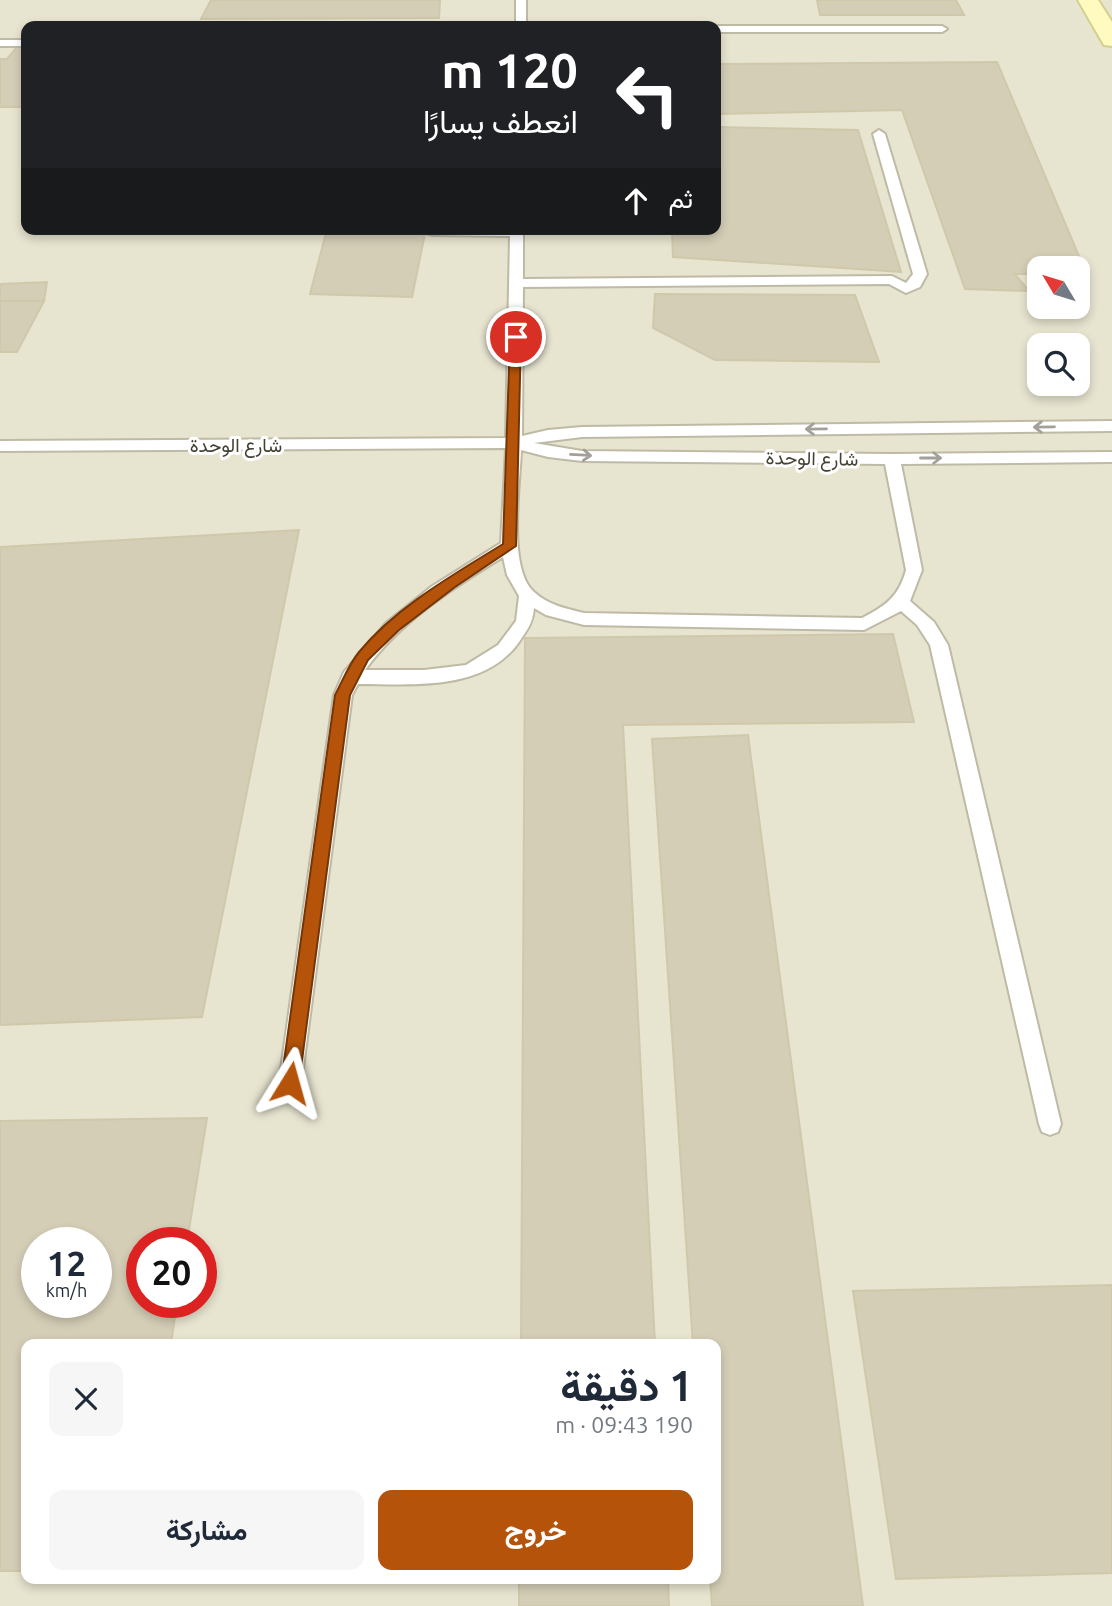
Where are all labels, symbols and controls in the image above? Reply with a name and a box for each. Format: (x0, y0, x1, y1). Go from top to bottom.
text: 120 m (441, 42, 578, 97)
icon: left (602, 49, 693, 140)
text: انعطف يسارًا (423, 103, 578, 139)
icon: ahead (617, 182, 655, 220)
text: ثم (669, 184, 693, 213)
north arrow (1027, 256, 1090, 318)
map controls (1027, 256, 1090, 396)
pin (486, 307, 546, 367)
icon: arrive (497, 318, 535, 356)
button: search (1027, 333, 1090, 396)
one-way arrow (1033, 420, 1056, 434)
one-way arrow (805, 423, 828, 436)
street label: شارع الوحدة (190, 434, 282, 458)
street label: شارع الوحدة (765, 446, 858, 472)
one-way arrow (569, 449, 592, 462)
one-way arrow (919, 451, 942, 465)
position arrow (253, 1046, 327, 1120)
speed limit sign: 20 (126, 1227, 217, 1318)
text: 12 (47, 1243, 86, 1283)
text: km/h (46, 1280, 87, 1300)
button: close (49, 1362, 123, 1436)
text: 1 دقيقة (560, 1362, 693, 1409)
text: 190 m · 09:43 (555, 1412, 693, 1437)
button: مشاركة (49, 1490, 364, 1570)
button: خروج (378, 1490, 693, 1570)

